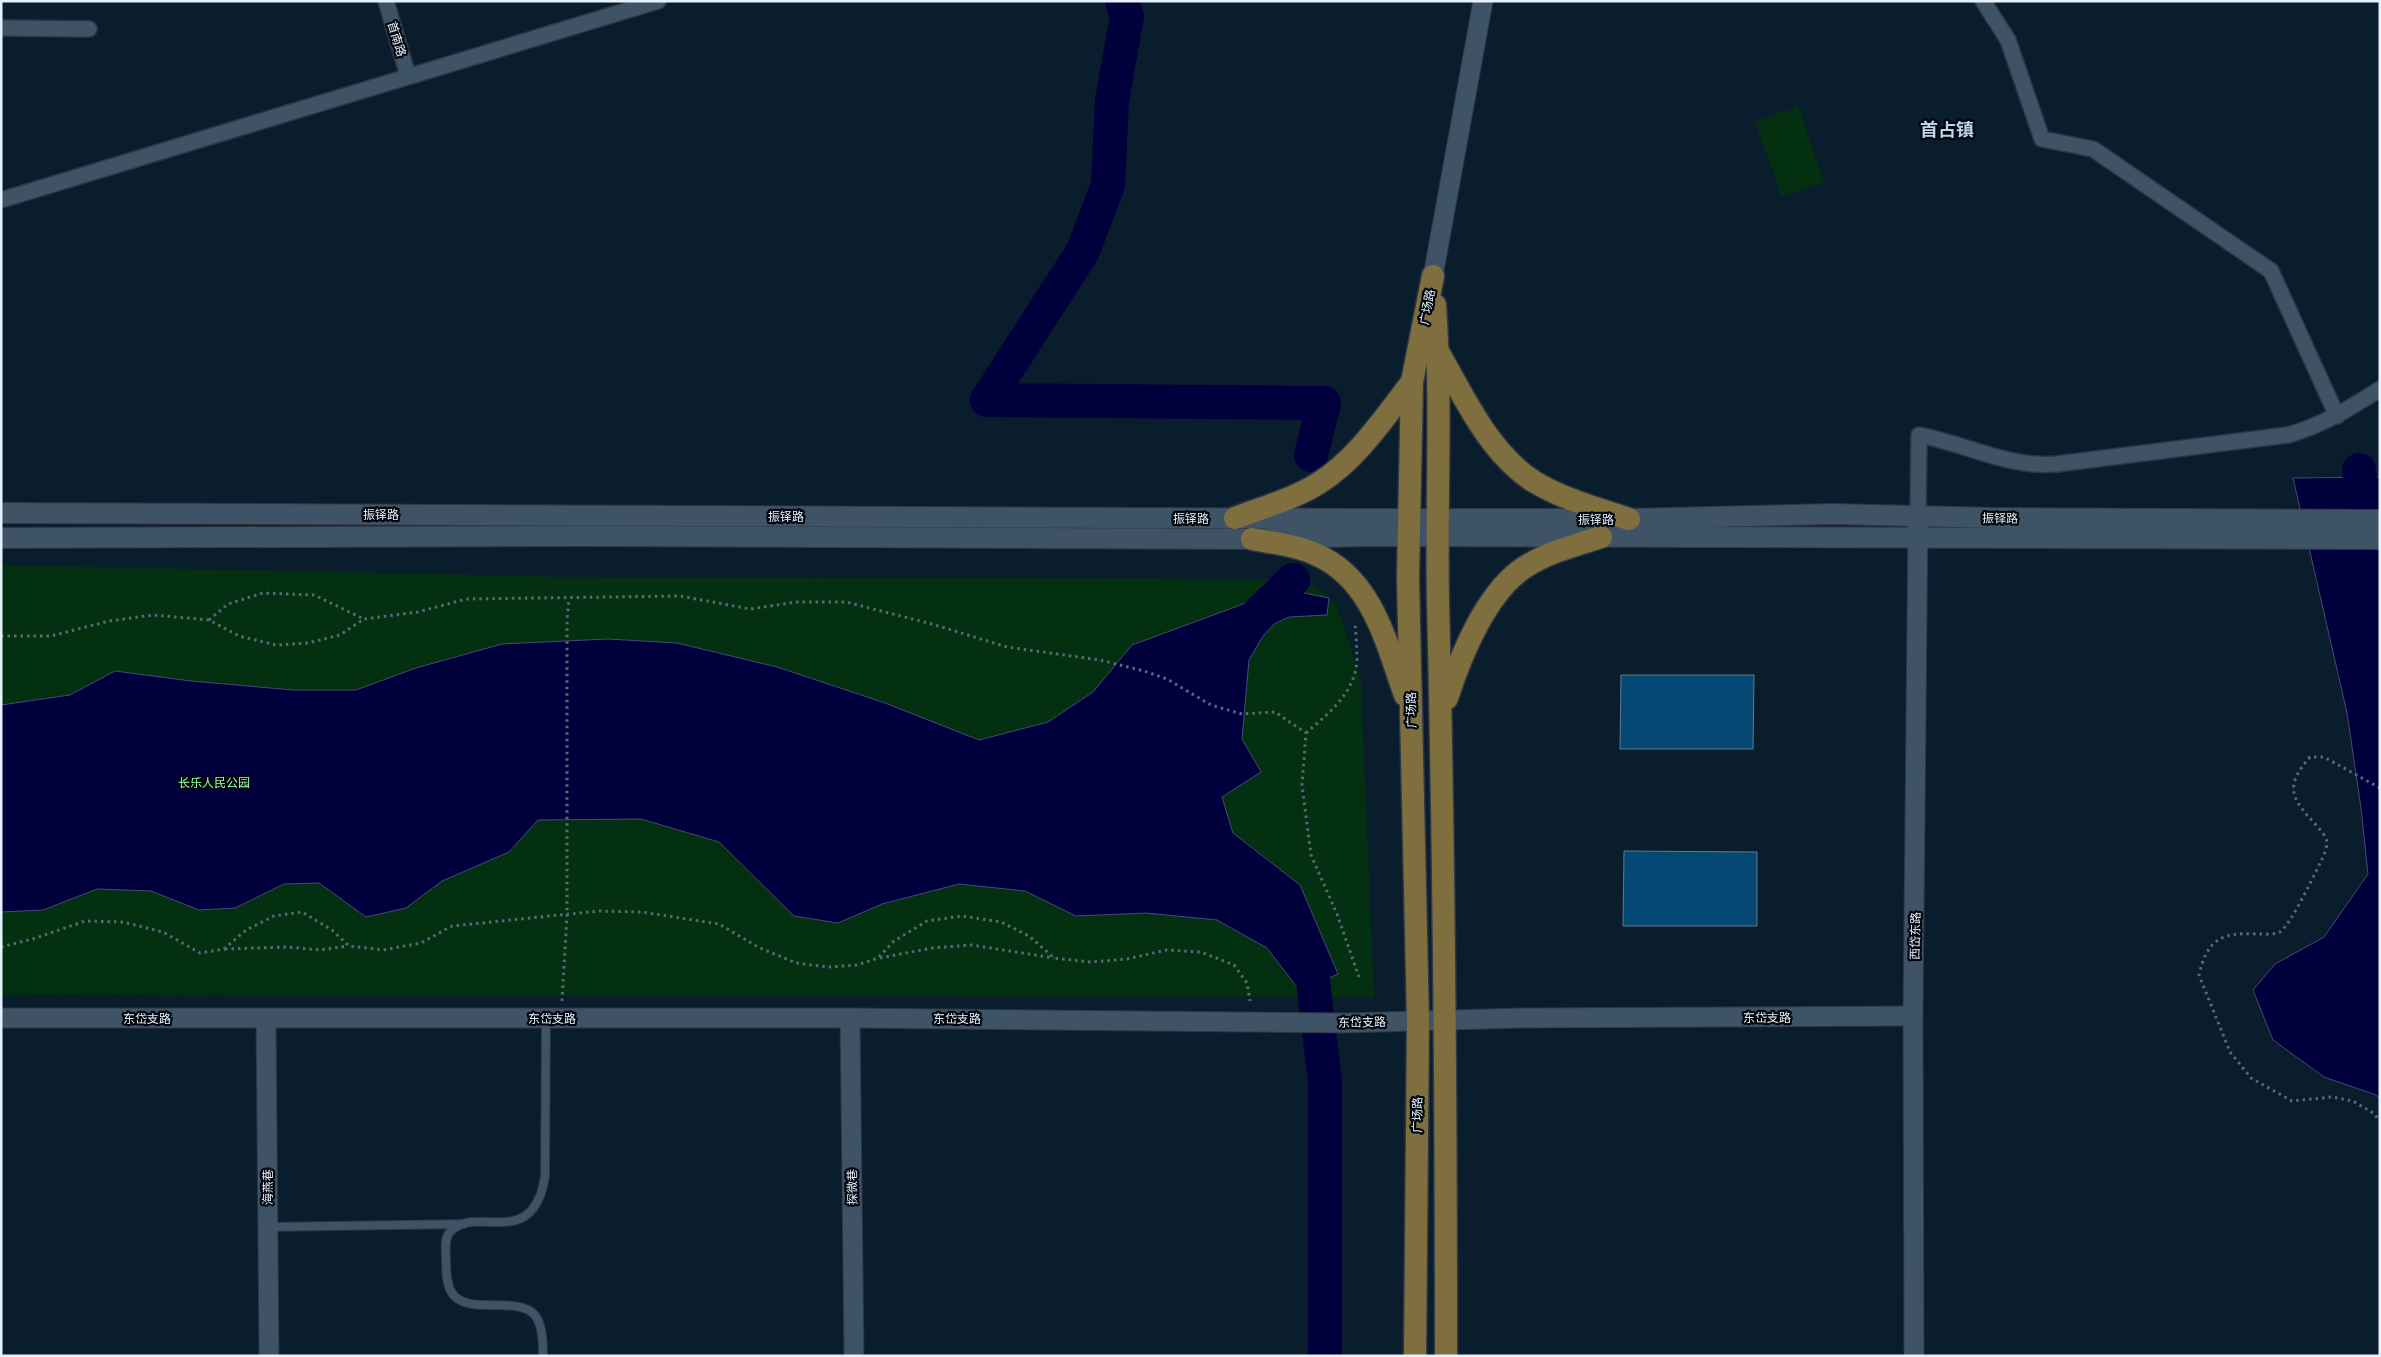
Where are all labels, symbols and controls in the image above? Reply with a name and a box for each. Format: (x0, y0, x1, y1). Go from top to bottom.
street label: 首南路 (384, 19, 410, 59)
district label: 首占镇 (1920, 117, 1974, 141)
street label: 广场路 (1415, 288, 1439, 326)
street label: 振铎路 (363, 506, 399, 523)
street label: 振铎路 (768, 508, 804, 525)
street label: 振铎路 (1982, 509, 2018, 527)
street label: 振铎路 (1173, 510, 1209, 527)
street label: 振铎路 (1578, 511, 1614, 528)
street label: 广场路 (1402, 692, 1420, 728)
park label: 长乐人民公园 (178, 774, 250, 791)
street label: 西岱东路 (1906, 912, 1924, 960)
street label: 东岱支路 (1743, 1009, 1791, 1026)
street label: 东岱支路 (123, 1010, 171, 1027)
street label: 东岱支路 (528, 1010, 576, 1027)
street label: 东岱支路 (933, 1010, 981, 1027)
street label: 东岱支路 (1338, 1013, 1386, 1031)
street label: 广场路 (1408, 1097, 1426, 1133)
street label: 海燕巷 (259, 1169, 276, 1205)
street label: 探微巷 (843, 1169, 861, 1205)

